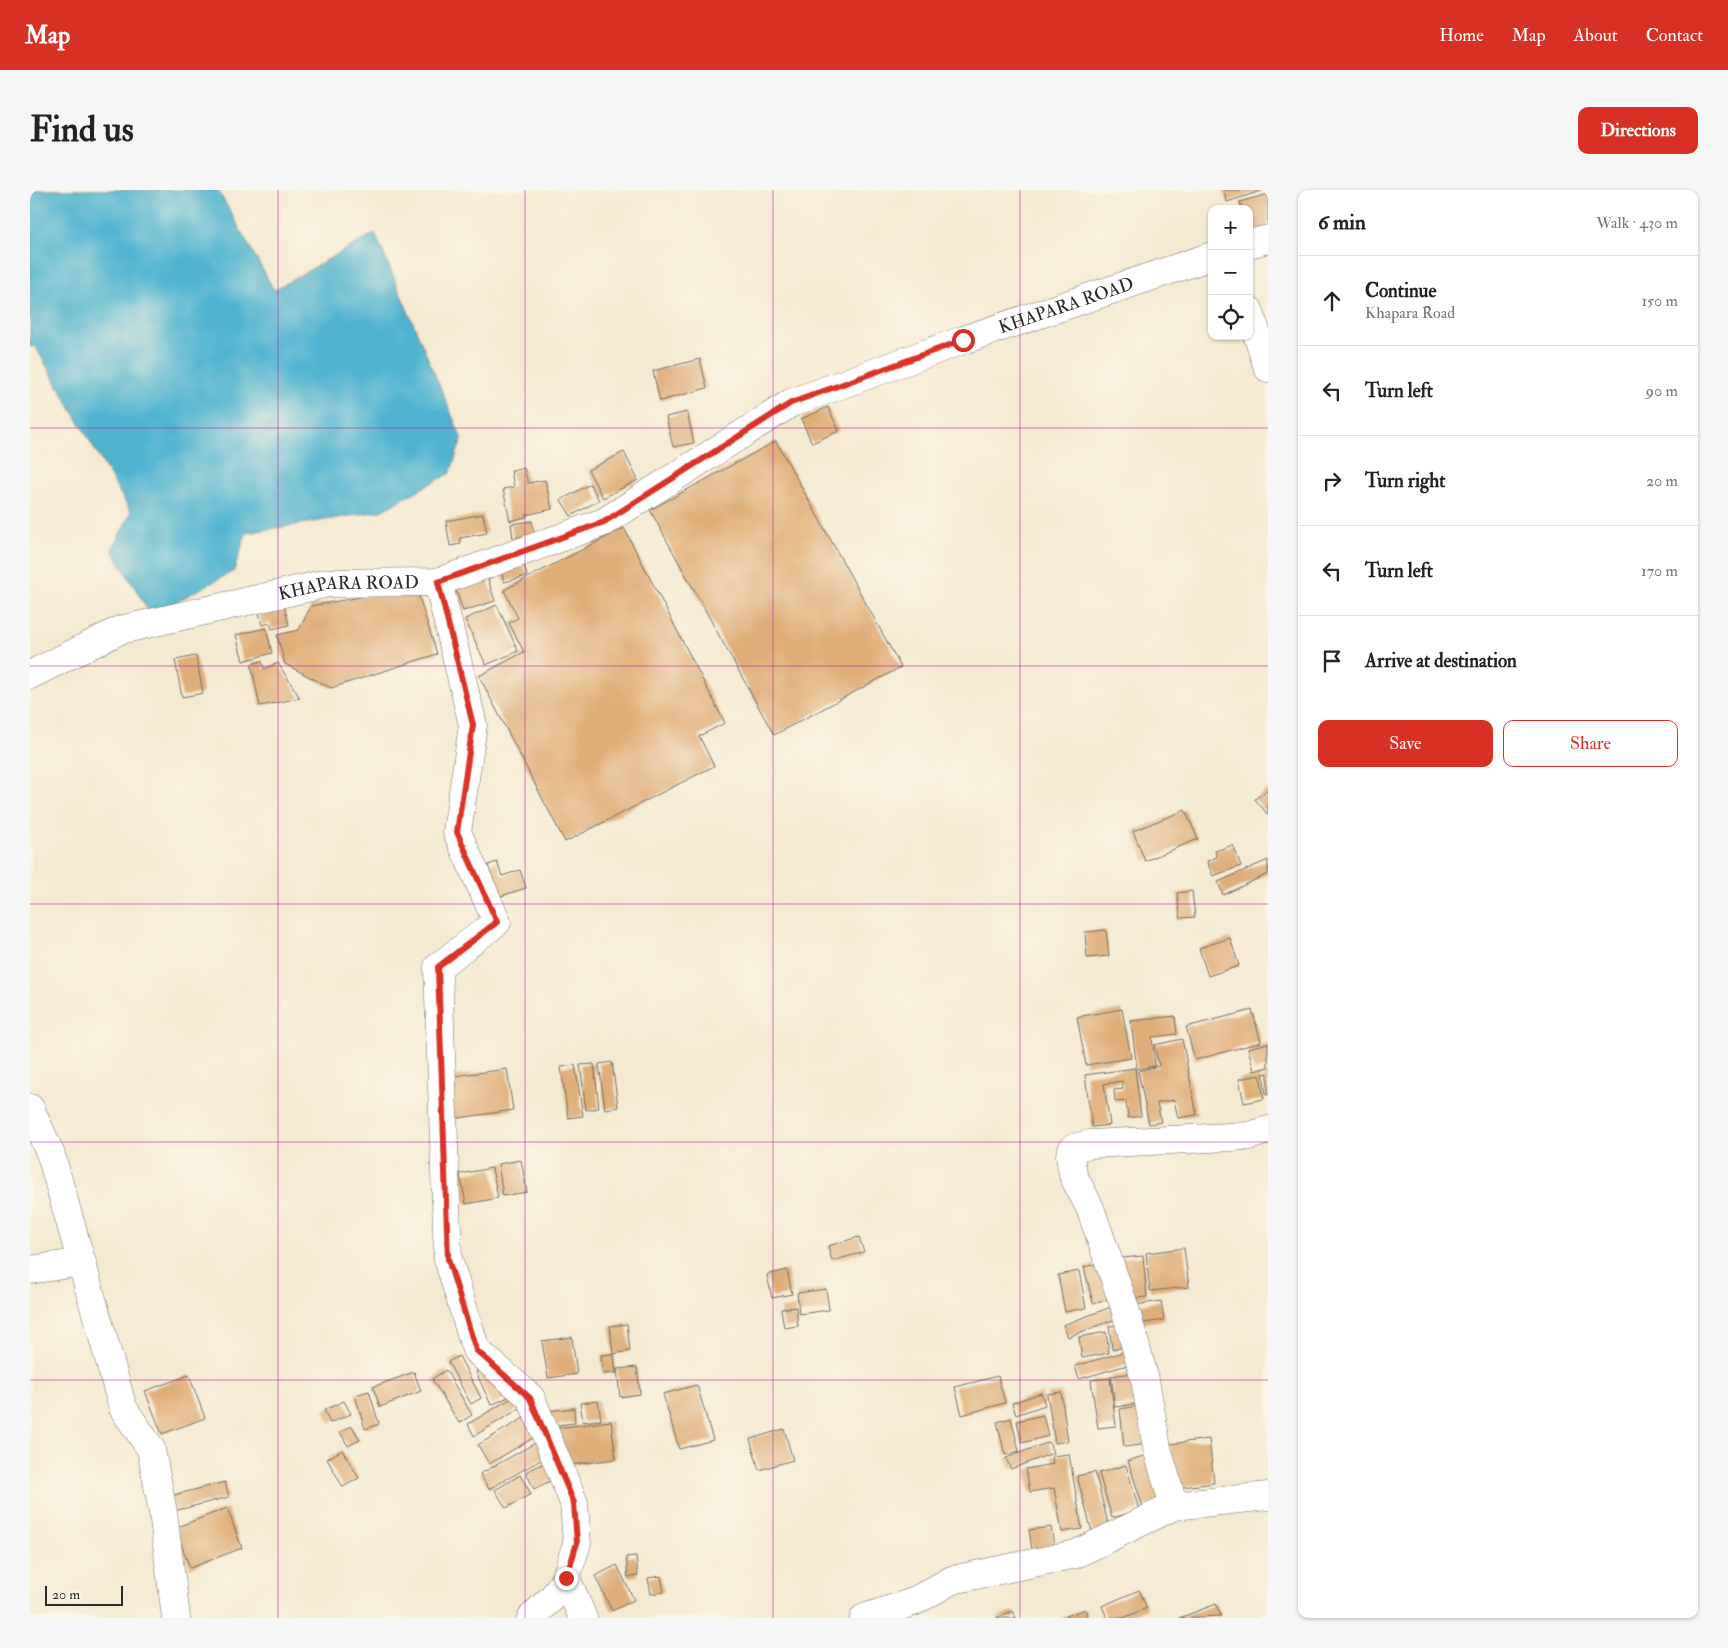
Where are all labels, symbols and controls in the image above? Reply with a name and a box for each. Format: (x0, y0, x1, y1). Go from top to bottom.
text: Map (25, 20, 70, 51)
text: Home (1439, 24, 1484, 47)
text: Map (1512, 24, 1546, 47)
text: About (1574, 24, 1618, 47)
text: Contact (1646, 24, 1703, 47)
button: Directions (1578, 107, 1698, 154)
text: Find us (30, 108, 134, 152)
map controls (1208, 205, 1253, 340)
button: + (1208, 205, 1253, 250)
text: 6 min (1318, 209, 1366, 236)
text: Walk · 430 m (1596, 213, 1678, 233)
button: − (1208, 250, 1253, 295)
street label: KHAPARA ROAD (996, 272, 1137, 339)
text: Continue (1365, 279, 1436, 303)
icon: ahead (1318, 287, 1346, 315)
text: 150 m (1641, 291, 1678, 311)
button: locate (1208, 295, 1253, 340)
text: Khapara Road (1365, 303, 1455, 323)
route start (952, 329, 975, 352)
icon: left (1318, 377, 1346, 405)
text: Turn left (1365, 379, 1433, 403)
text: 90 m (1646, 381, 1678, 401)
icon: right (1318, 467, 1346, 495)
text: Turn right (1365, 469, 1445, 493)
text: 20 m (1646, 471, 1678, 491)
icon: left (1318, 557, 1346, 585)
text: Turn left (1365, 559, 1433, 583)
text: 170 m (1641, 561, 1678, 581)
street label: KHAPARA ROAD (276, 571, 419, 606)
icon: arrive (1318, 647, 1346, 675)
text: Arrive at destination (1365, 649, 1517, 673)
button: Save (1318, 720, 1493, 767)
button: Share (1503, 720, 1678, 767)
route end (555, 1567, 578, 1590)
scale bar (45, 1583, 122, 1606)
text: 20 m (52, 1586, 80, 1603)

